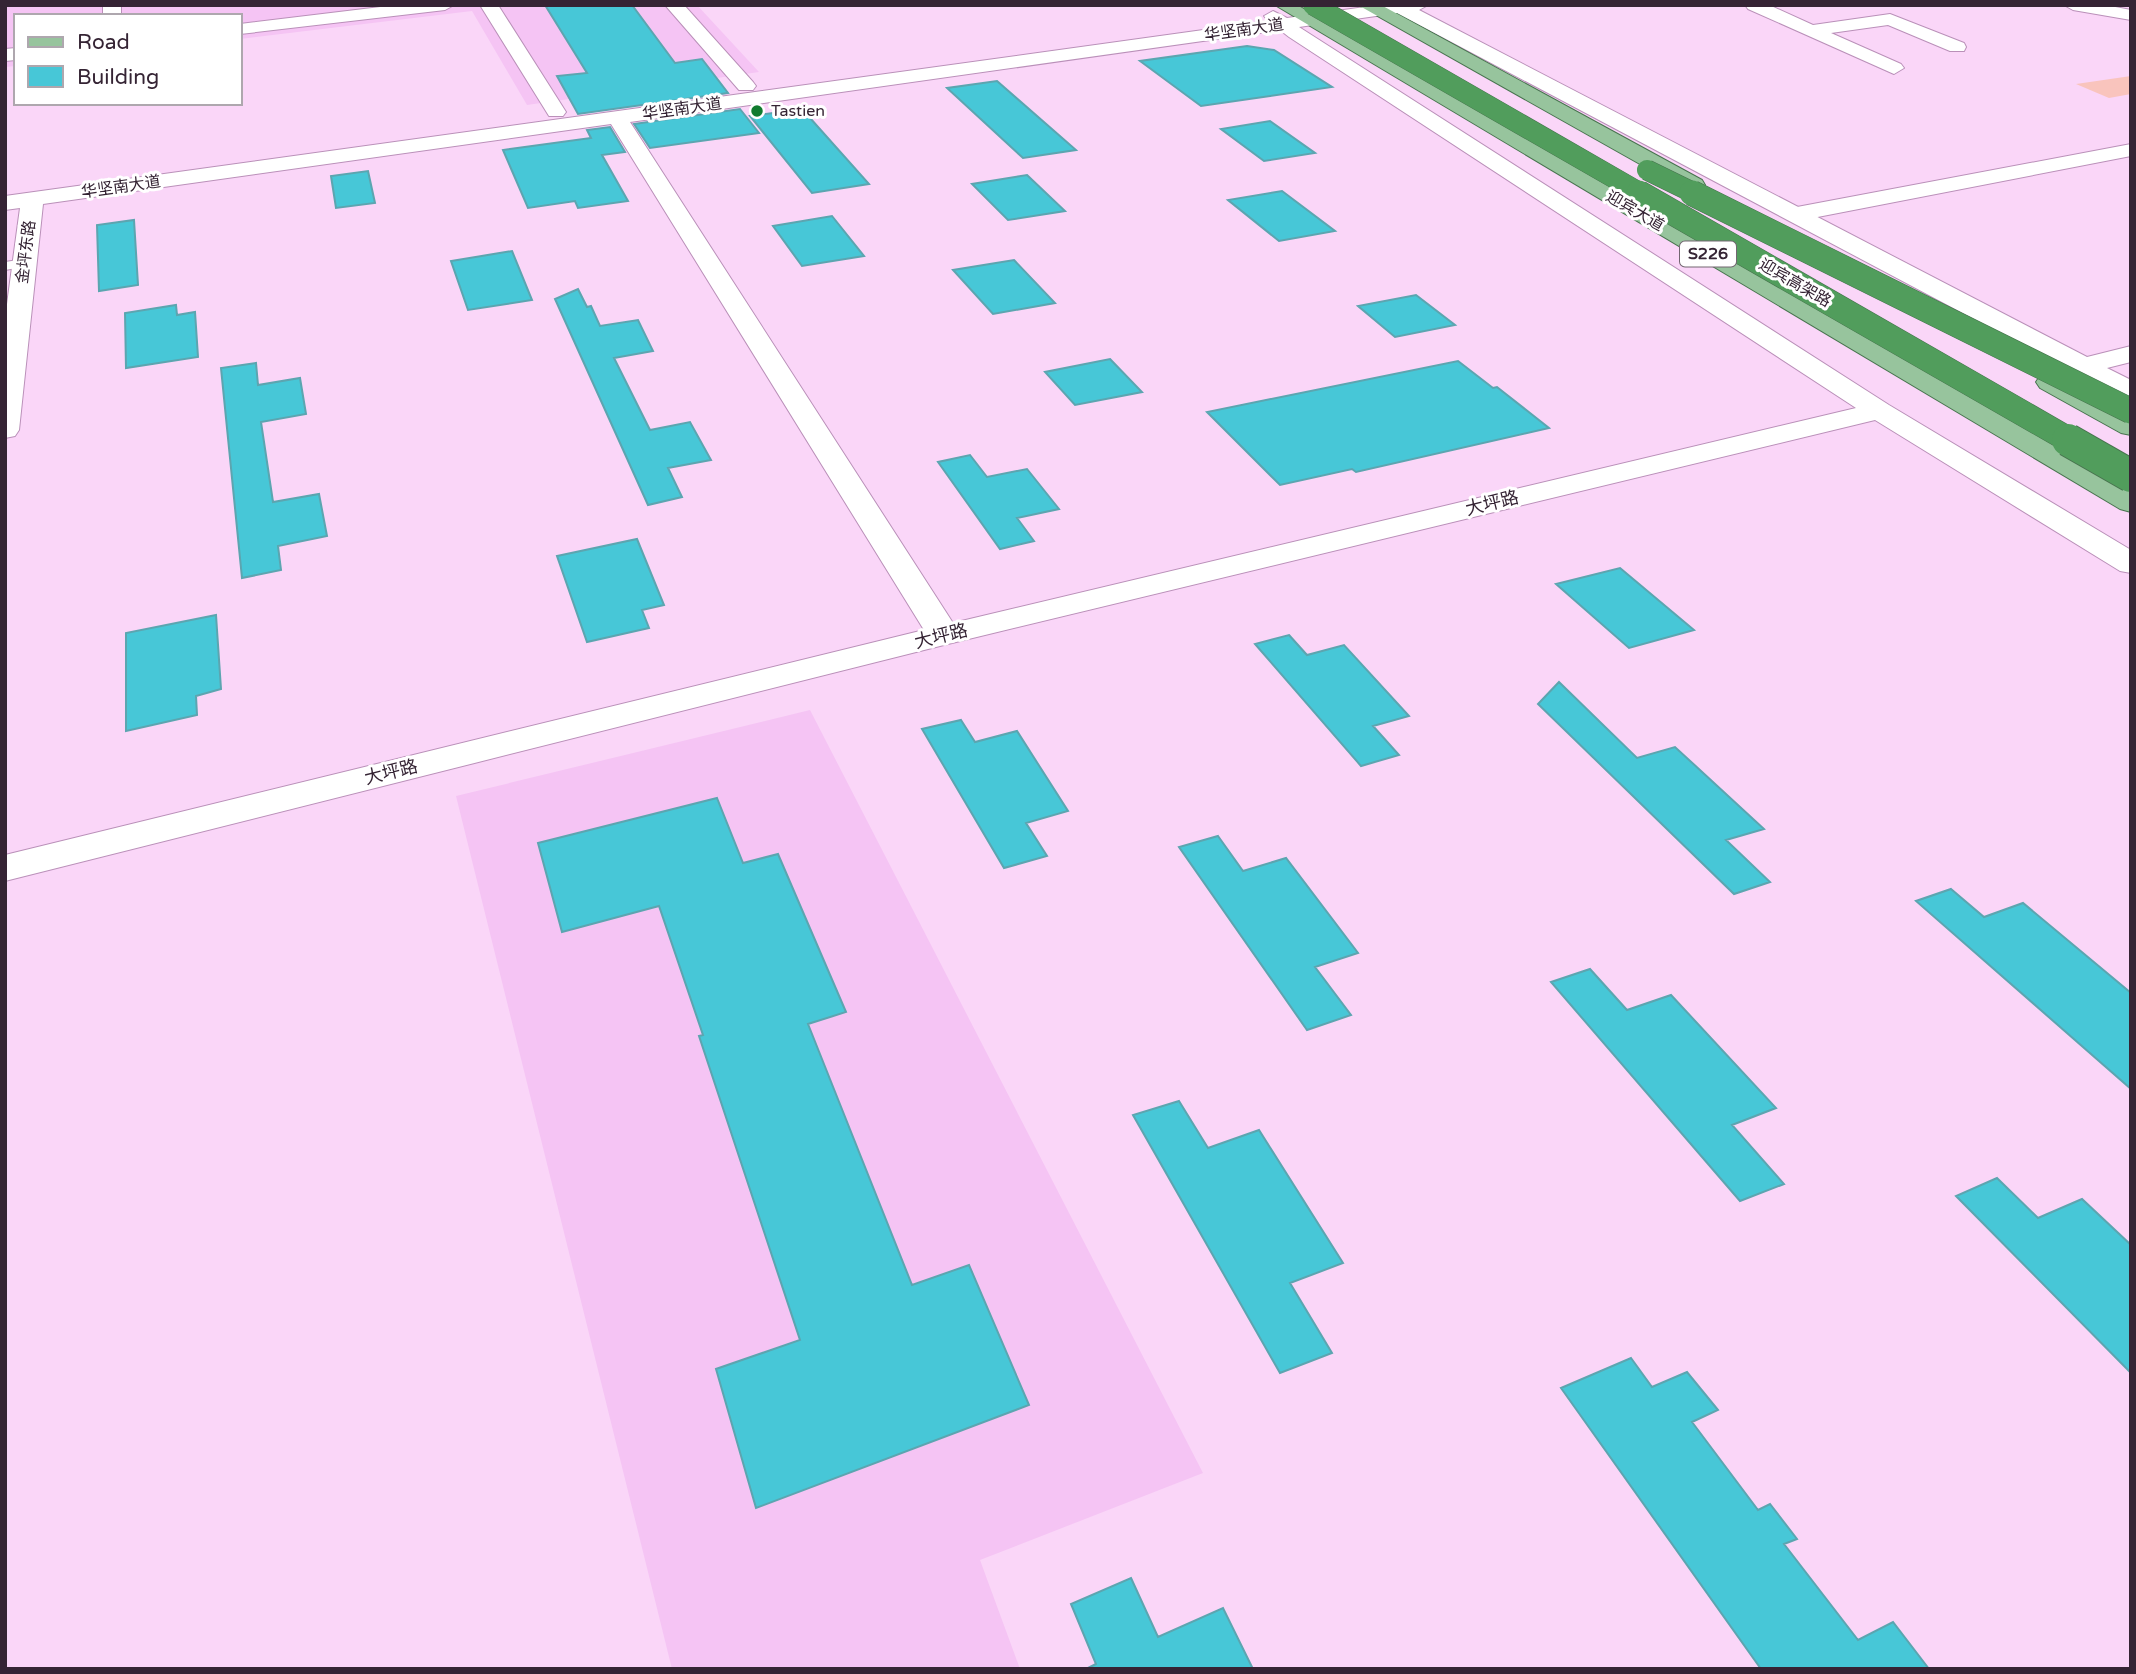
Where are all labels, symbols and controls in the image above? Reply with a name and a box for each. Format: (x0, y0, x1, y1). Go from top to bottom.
legend (14, 14, 242, 105)
street label: 华坚南大道 (1203, 15, 1285, 45)
text: Road (77, 30, 130, 55)
text: Building (77, 65, 159, 90)
street label: 华坚南大道 (641, 94, 723, 124)
place label: Tastien (771, 101, 825, 121)
marker: Tastien (749, 103, 765, 119)
street label: 华坚南大道 (80, 172, 162, 202)
street label: 迎宾大道 (1602, 186, 1668, 236)
street label: 金坪东路 (12, 219, 40, 285)
road number: S226 (1680, 242, 1736, 266)
street label: 迎宾高架路 (1755, 254, 1835, 312)
street label: 大坪路 (1463, 486, 1521, 520)
street label: 大坪路 (912, 619, 970, 653)
street label: 大坪路 (362, 755, 420, 789)

